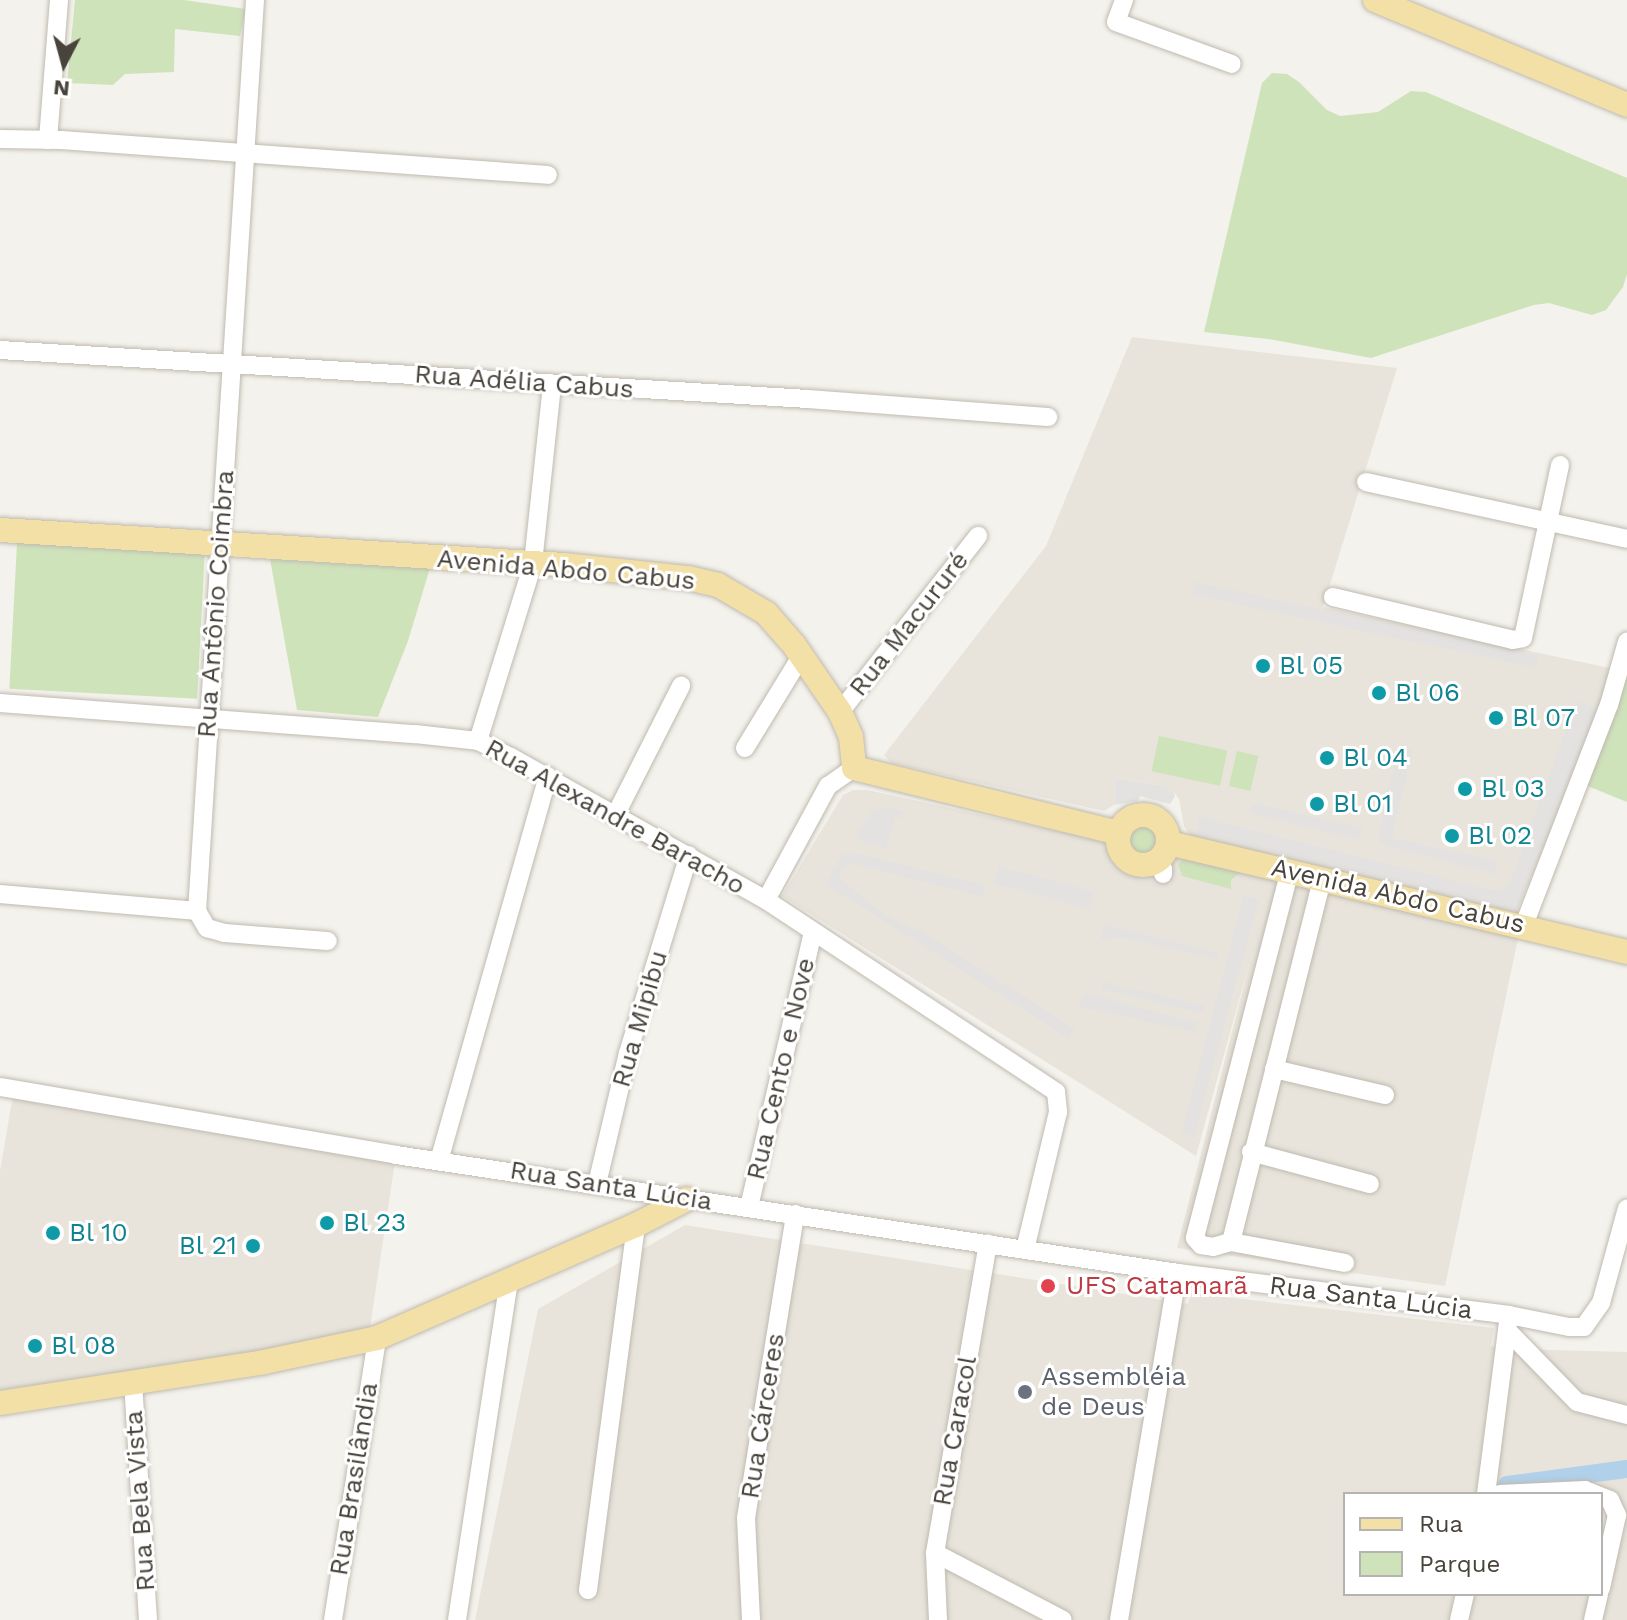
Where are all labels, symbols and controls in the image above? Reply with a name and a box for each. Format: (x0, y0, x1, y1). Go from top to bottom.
north arrow (24, 24, 104, 104)
text: N (52, 75, 71, 102)
street label: Rua Adélia Cabus (412, 359, 636, 405)
street label: Rua Antônio Coimbra (191, 468, 241, 740)
street label: Avenida Abdo Cabus (435, 543, 697, 597)
street label: Rua Macururé (843, 545, 975, 703)
place label: Bl 05 (1279, 650, 1344, 682)
marker: Bl 05 (1254, 657, 1272, 675)
place label: Bl 06 (1395, 677, 1461, 709)
marker: Bl 06 (1370, 684, 1388, 702)
place label: Bl 07 (1512, 702, 1576, 734)
marker: Bl 07 (1487, 709, 1505, 727)
street label: Rua Alexandre Baracho (479, 732, 751, 902)
place label: Bl 04 (1343, 742, 1409, 774)
marker: Bl 04 (1318, 749, 1336, 767)
place label: Bl 03 (1481, 773, 1546, 805)
marker: Bl 03 (1456, 780, 1474, 798)
place label: Bl 01 (1333, 788, 1393, 820)
marker: Bl 01 (1308, 795, 1326, 813)
place label: Bl 02 (1468, 820, 1533, 852)
marker: Bl 02 (1443, 827, 1461, 845)
street label: Avenida Abdo Cabus (1268, 851, 1528, 941)
street label: Rua Mipibu (606, 947, 674, 1091)
street label: Rua Cento e Nove (740, 955, 822, 1183)
street label: Rua Santa Lúcia (507, 1155, 715, 1217)
place label: Bl 23 (343, 1207, 407, 1239)
marker: Bl 23 (318, 1214, 336, 1232)
place label: Bl 10 (69, 1217, 129, 1249)
marker: Bl 10 (44, 1224, 62, 1242)
place label: Bl 21 (178, 1230, 237, 1262)
marker: Bl 21 (244, 1237, 262, 1255)
place label: UFS Catamarã (1066, 1270, 1248, 1302)
street label: Rua Santa Lúcia (1267, 1270, 1475, 1326)
marker: UFS Catamarã (1037, 1275, 1059, 1297)
place label: Bl 08 (51, 1330, 117, 1362)
street label: Rua Cárceres (734, 1331, 792, 1501)
marker: Bl 08 (26, 1337, 44, 1355)
street label: Rua Caracol (926, 1353, 984, 1509)
place label: Assembléia de Deus (1041, 1361, 1186, 1422)
street label: Rua Brasilândia (323, 1380, 385, 1578)
marker: Assembléia de Deus (1016, 1383, 1034, 1401)
street label: Rua Bela Vista (118, 1409, 162, 1593)
legend (1343, 1492, 1603, 1596)
text: Rua (1419, 1510, 1463, 1538)
text: Parque (1419, 1550, 1500, 1578)

